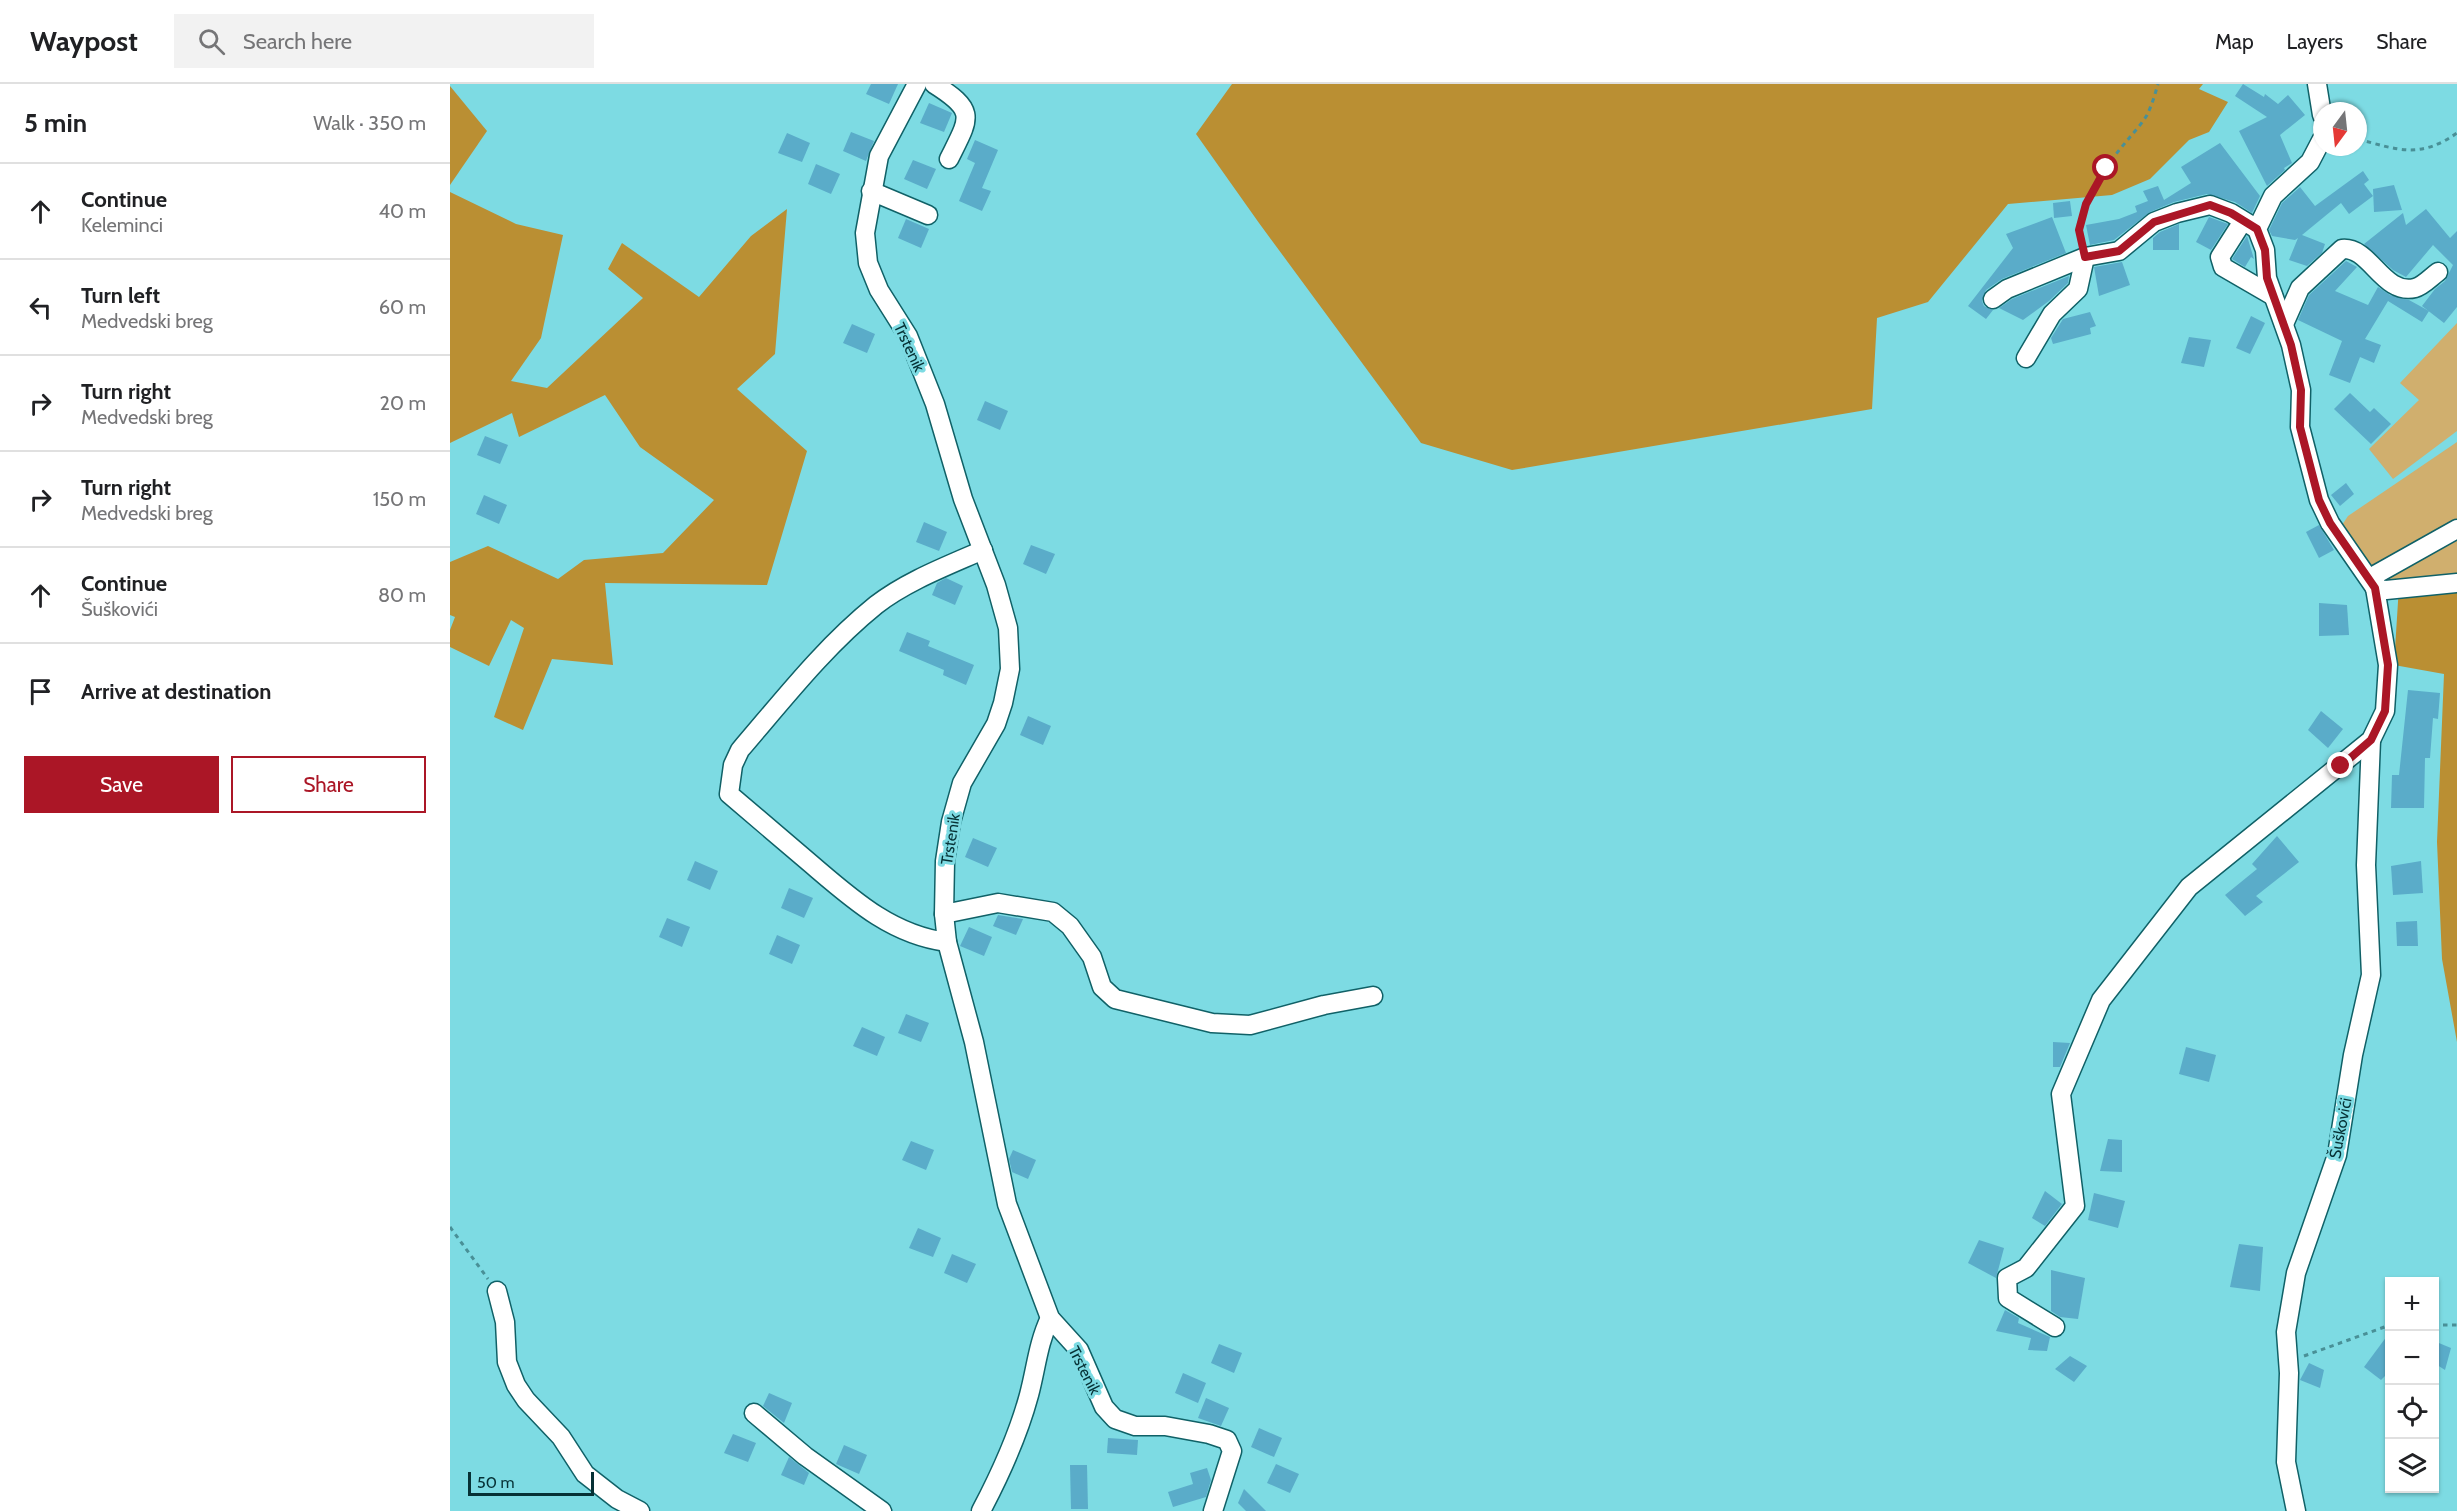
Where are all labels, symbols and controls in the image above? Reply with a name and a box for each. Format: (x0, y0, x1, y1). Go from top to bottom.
search box (174, 14, 594, 68)
text: Waypost (30, 24, 138, 58)
icon: search (195, 25, 228, 58)
text: Search here (243, 28, 352, 55)
text: Map (2215, 29, 2254, 54)
text: Layers (2287, 29, 2343, 54)
text: Share (2376, 29, 2427, 54)
north arrow (2313, 102, 2367, 156)
text: 5 min (24, 107, 87, 139)
text: Walk · 350 m (313, 111, 426, 135)
route start (2092, 154, 2118, 180)
text: Continue (81, 186, 167, 213)
icon: ahead (24, 195, 57, 228)
text: 40 m (378, 199, 426, 223)
text: Keleminci (81, 213, 163, 237)
text: Turn left (81, 282, 160, 309)
icon: left (24, 291, 57, 324)
text: 60 m (379, 295, 426, 319)
text: Medvedski breg (81, 309, 213, 333)
street label: Trstenik (890, 320, 929, 375)
text: Turn right (81, 378, 171, 405)
icon: right (24, 387, 57, 420)
text: 20 m (380, 391, 426, 415)
text: Medvedski breg (81, 405, 213, 429)
text: Turn right (81, 474, 171, 501)
icon: right (24, 483, 57, 516)
text: 150 m (373, 487, 426, 511)
text: Medvedski breg (81, 501, 213, 525)
text: Continue (81, 570, 167, 597)
icon: ahead (24, 579, 57, 612)
text: 80 m (378, 583, 426, 607)
text: Šuškovići (81, 597, 158, 621)
icon: arrive (24, 675, 57, 708)
text: Arrive at destination (81, 678, 271, 705)
route end (2327, 752, 2353, 778)
button: Save (24, 756, 219, 813)
button: Share (231, 756, 426, 813)
street label: Trstenik (937, 811, 964, 866)
street label: Šuškovići (2325, 1096, 2356, 1160)
map controls (2385, 1277, 2439, 1493)
button: + (2385, 1277, 2439, 1331)
button: − (2385, 1331, 2439, 1385)
street label: Trstenik (1064, 1343, 1105, 1398)
button: locate (2385, 1385, 2439, 1439)
button: layers (2385, 1439, 2439, 1493)
scale bar (468, 1469, 594, 1496)
text: 50 m (477, 1473, 514, 1492)

